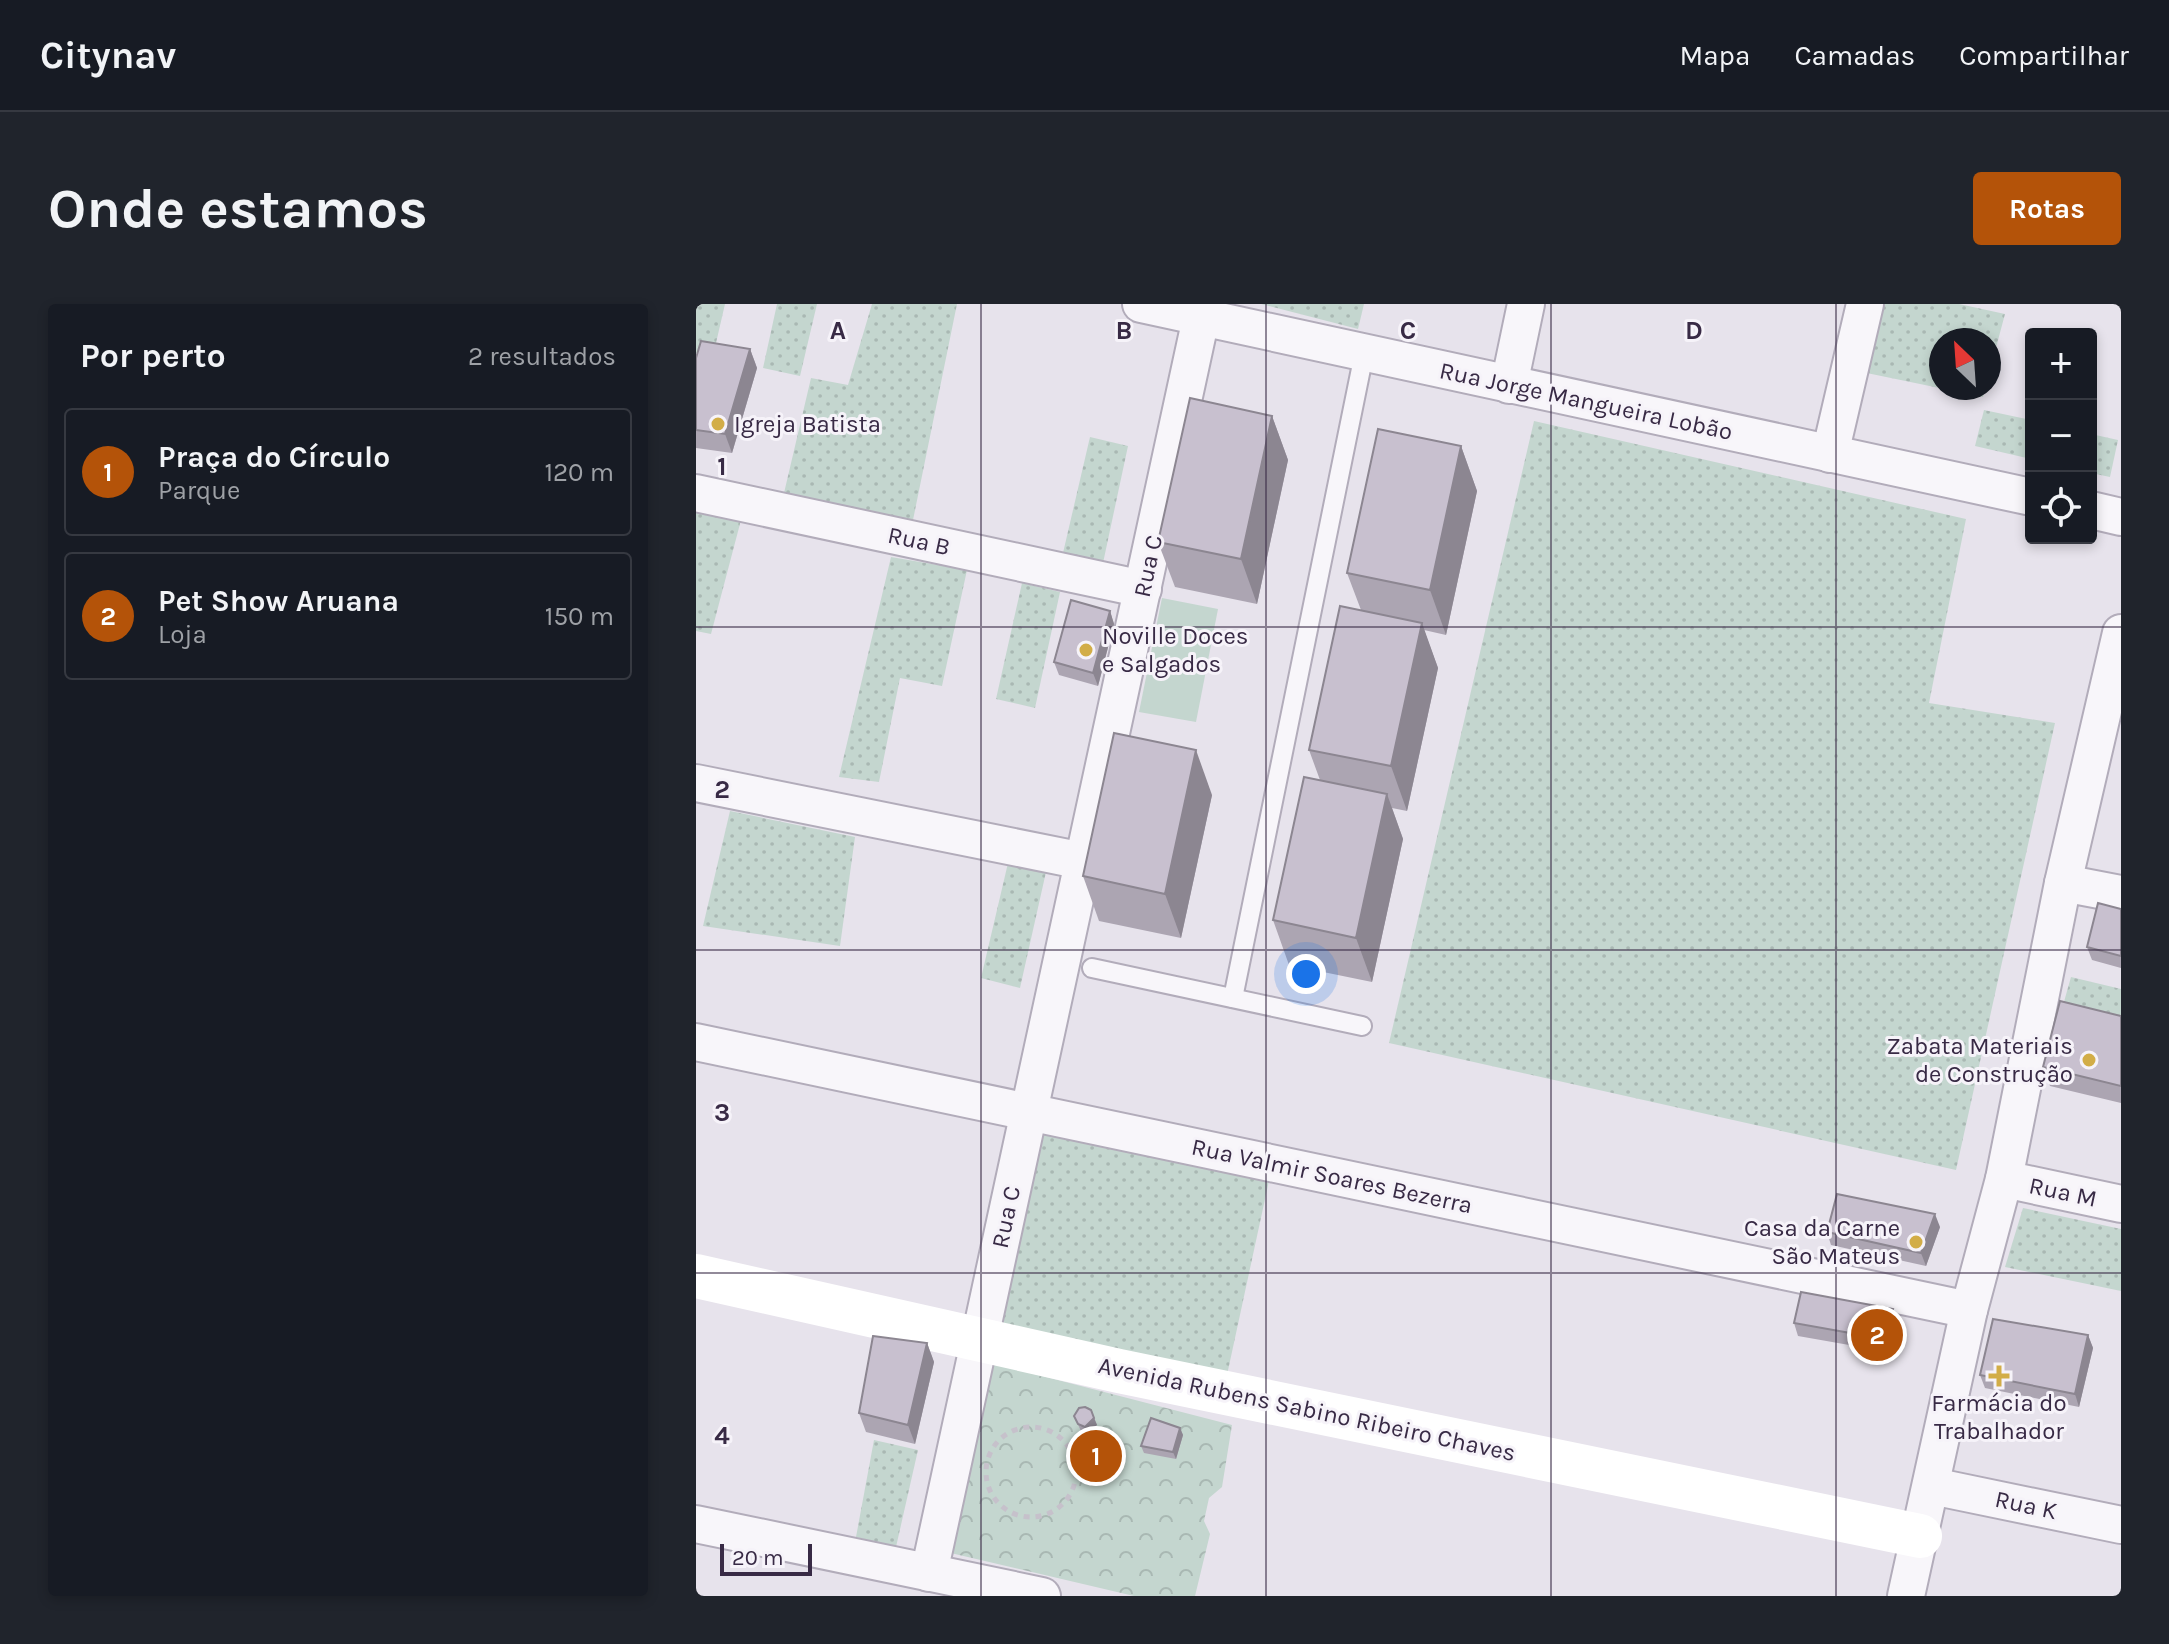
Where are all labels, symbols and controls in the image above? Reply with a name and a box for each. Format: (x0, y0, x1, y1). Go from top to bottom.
text: Citynav (40, 33, 176, 78)
text: Mapa (1679, 39, 1750, 72)
text: Camadas (1794, 39, 1915, 72)
text: Compartilhar (1959, 39, 2129, 72)
button: Rotas (1973, 172, 2121, 245)
text: Onde estamos (48, 176, 428, 241)
text: A (830, 315, 846, 346)
text: B (1116, 315, 1132, 346)
text: C (1400, 315, 1416, 346)
text: D (1685, 315, 1703, 346)
north arrow (1929, 328, 2001, 400)
map controls (2025, 328, 2097, 544)
button: + (2025, 328, 2097, 400)
text: Por perto (80, 336, 226, 376)
text: 2 resultados (468, 341, 616, 372)
street label: Rua Jorge Mangueira Lobão (1437, 356, 1735, 446)
button: − (2025, 400, 2097, 472)
place label: Igreja Batista (734, 410, 881, 438)
marker: Igreja Batista (709, 415, 727, 433)
text: Praça do Círculo (158, 439, 390, 475)
text: 1 (717, 451, 727, 482)
text: 1 (103, 457, 113, 488)
text: 120 m (544, 457, 614, 488)
button: locate (2025, 472, 2097, 544)
text: Parque (158, 475, 240, 506)
street label: Rua B (885, 521, 953, 561)
street label: Rua C (1128, 532, 1168, 600)
text: Pet Show Aruana (158, 583, 399, 619)
text: 2 (100, 601, 116, 632)
text: 150 m (545, 601, 614, 632)
text: Loja (158, 619, 207, 650)
place label: Noville Doces e Salgados (1102, 622, 1249, 678)
marker: Noville Doces e Salgados (1077, 641, 1095, 659)
text: 2 (714, 774, 730, 805)
your location (1286, 954, 1326, 994)
place label: Zabata Materiais de Construção (1887, 1032, 2073, 1088)
marker: Zabata Materiais de Construção (2080, 1051, 2098, 1069)
text: 3 (714, 1097, 730, 1128)
street label: Rua Valmir Soares Bezerra (1189, 1133, 1475, 1219)
street label: Rua M (2027, 1171, 2099, 1213)
street label: Rua C (986, 1183, 1026, 1251)
place label: Casa da Carne São Mateus (1744, 1214, 1900, 1270)
marker: Casa da Carne São Mateus (1907, 1233, 1925, 1251)
pin: 2 (1851, 1305, 1903, 1365)
street label: Avenida Rubens Sabino Ribeiro Chaves (1096, 1351, 1518, 1467)
marker: Farmácia do Trabalhador (1990, 1367, 2008, 1385)
place label: Farmácia do Trabalhador (1931, 1389, 2067, 1445)
text: 4 (714, 1420, 730, 1451)
pin: 1 (1070, 1426, 1122, 1486)
street label: Rua K (1992, 1485, 2060, 1525)
scale bar (720, 1540, 812, 1576)
text: 20 m (732, 1545, 784, 1571)

